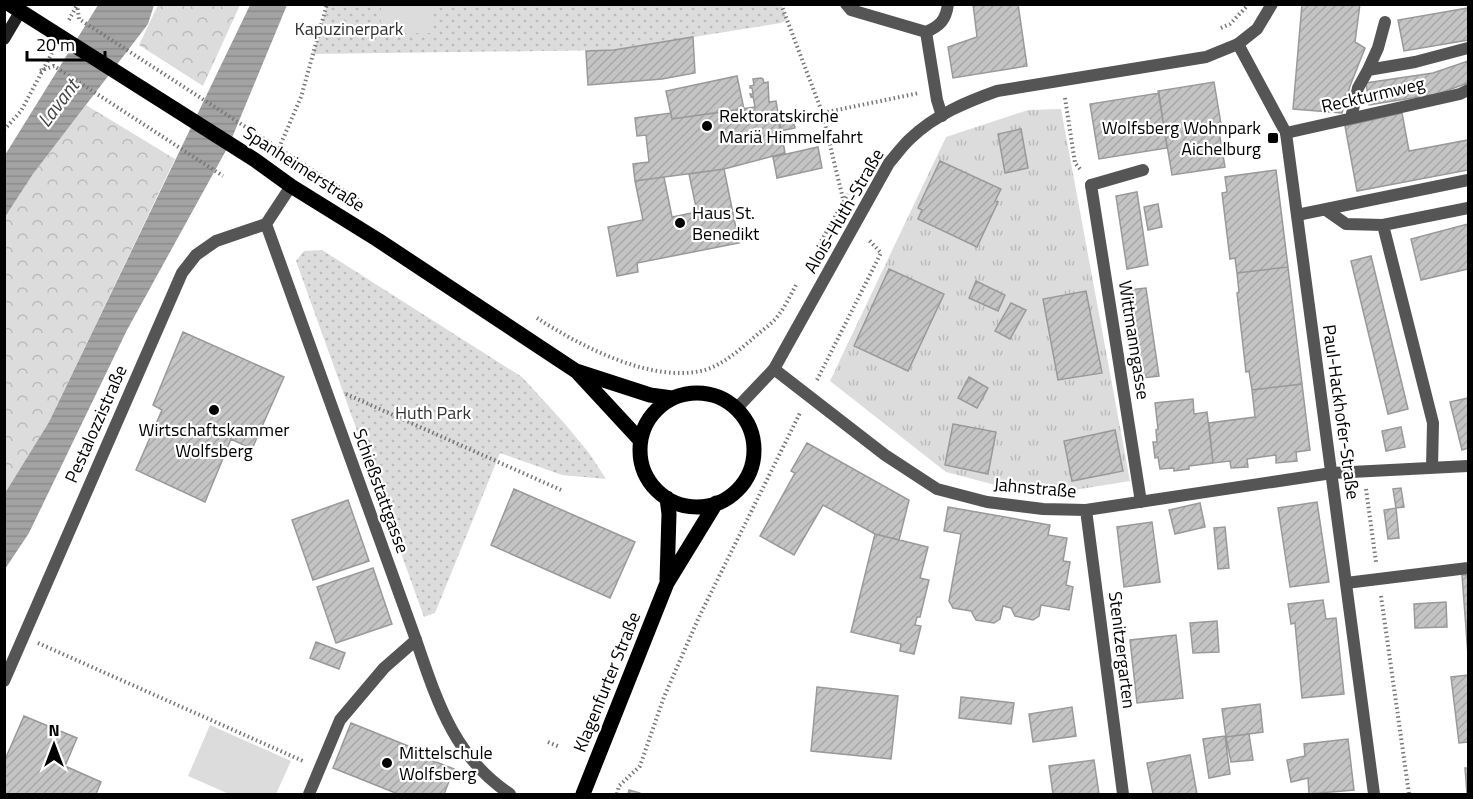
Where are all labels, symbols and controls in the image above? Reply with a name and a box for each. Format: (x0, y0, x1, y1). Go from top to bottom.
park label: Kapuzinerpark (295, 15, 404, 42)
scale bar (27, 24, 105, 62)
text: 20 m (36, 31, 75, 58)
street label: Reckturmweg (1318, 69, 1427, 120)
water label: Lavant (29, 70, 88, 133)
place label: Rektoratskirche Mariä Himmelfahrt (719, 102, 864, 150)
place label: Wolfsberg Wohnpark Aichelburg (1102, 114, 1261, 162)
street label: Spanheimerstraße (238, 119, 370, 218)
marker: Rektoratskirche Mariä Himmelfahrt (700, 119, 714, 133)
marker: Wolfsberg Wohnpark Aichelburg (1266, 131, 1280, 145)
street label: Alois-Huth-Straße (797, 143, 890, 278)
place label: Haus St. Benedikt (692, 199, 760, 247)
marker: Haus St. Benedikt (673, 216, 687, 230)
street label: Wittmanngasse (1112, 279, 1157, 401)
street label: Paul-Hackhofer-Straße (1316, 323, 1367, 501)
street label: Pestalozzistraße (57, 360, 134, 487)
park label: Huth Park (395, 399, 471, 426)
marker: Wirtschaftskammer Wolfsberg (207, 403, 221, 417)
place label: Wirtschaftskammer Wolfsberg (139, 416, 289, 464)
street label: Schießstattgasse (346, 425, 417, 557)
street label: Jahnstraße (993, 470, 1078, 505)
street label: Stenitzergarten (1102, 590, 1143, 710)
street label: Klagenfurter Straße (566, 608, 647, 756)
north arrow (24, 715, 84, 775)
text: N (48, 718, 60, 742)
place label: Mittelschule Wolfsberg (399, 739, 493, 787)
marker: Mittelschule Wolfsberg (380, 756, 394, 770)

